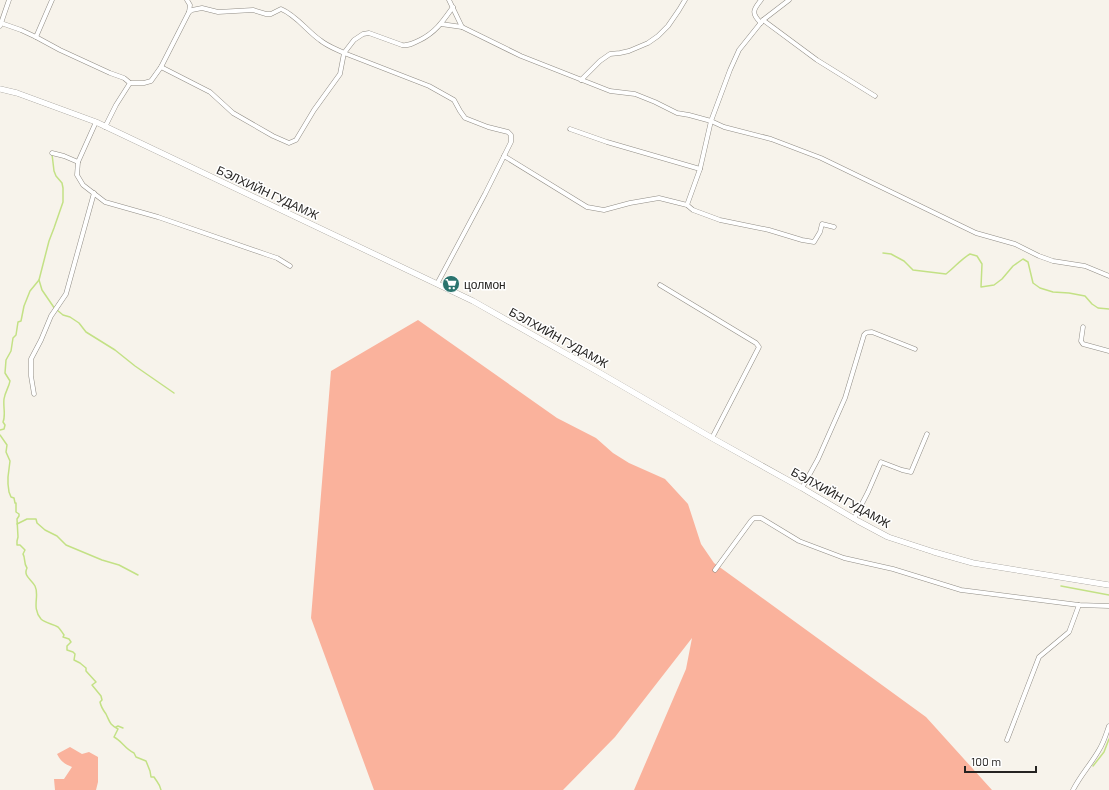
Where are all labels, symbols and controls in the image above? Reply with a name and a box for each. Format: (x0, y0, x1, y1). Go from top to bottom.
street label: БЭЛХИЙН ГУДАМЖ (214, 162, 321, 223)
supermarket icon: цолмон (441, 274, 461, 294)
place label: цолмон (464, 277, 506, 292)
street label: БЭЛХИЙН ГУДАМЖ (507, 304, 611, 371)
street label: БЭЛХИЙН ГУДАМЖ (789, 464, 893, 531)
scale bar (965, 748, 1036, 774)
text: 100 m (971, 754, 1001, 768)

